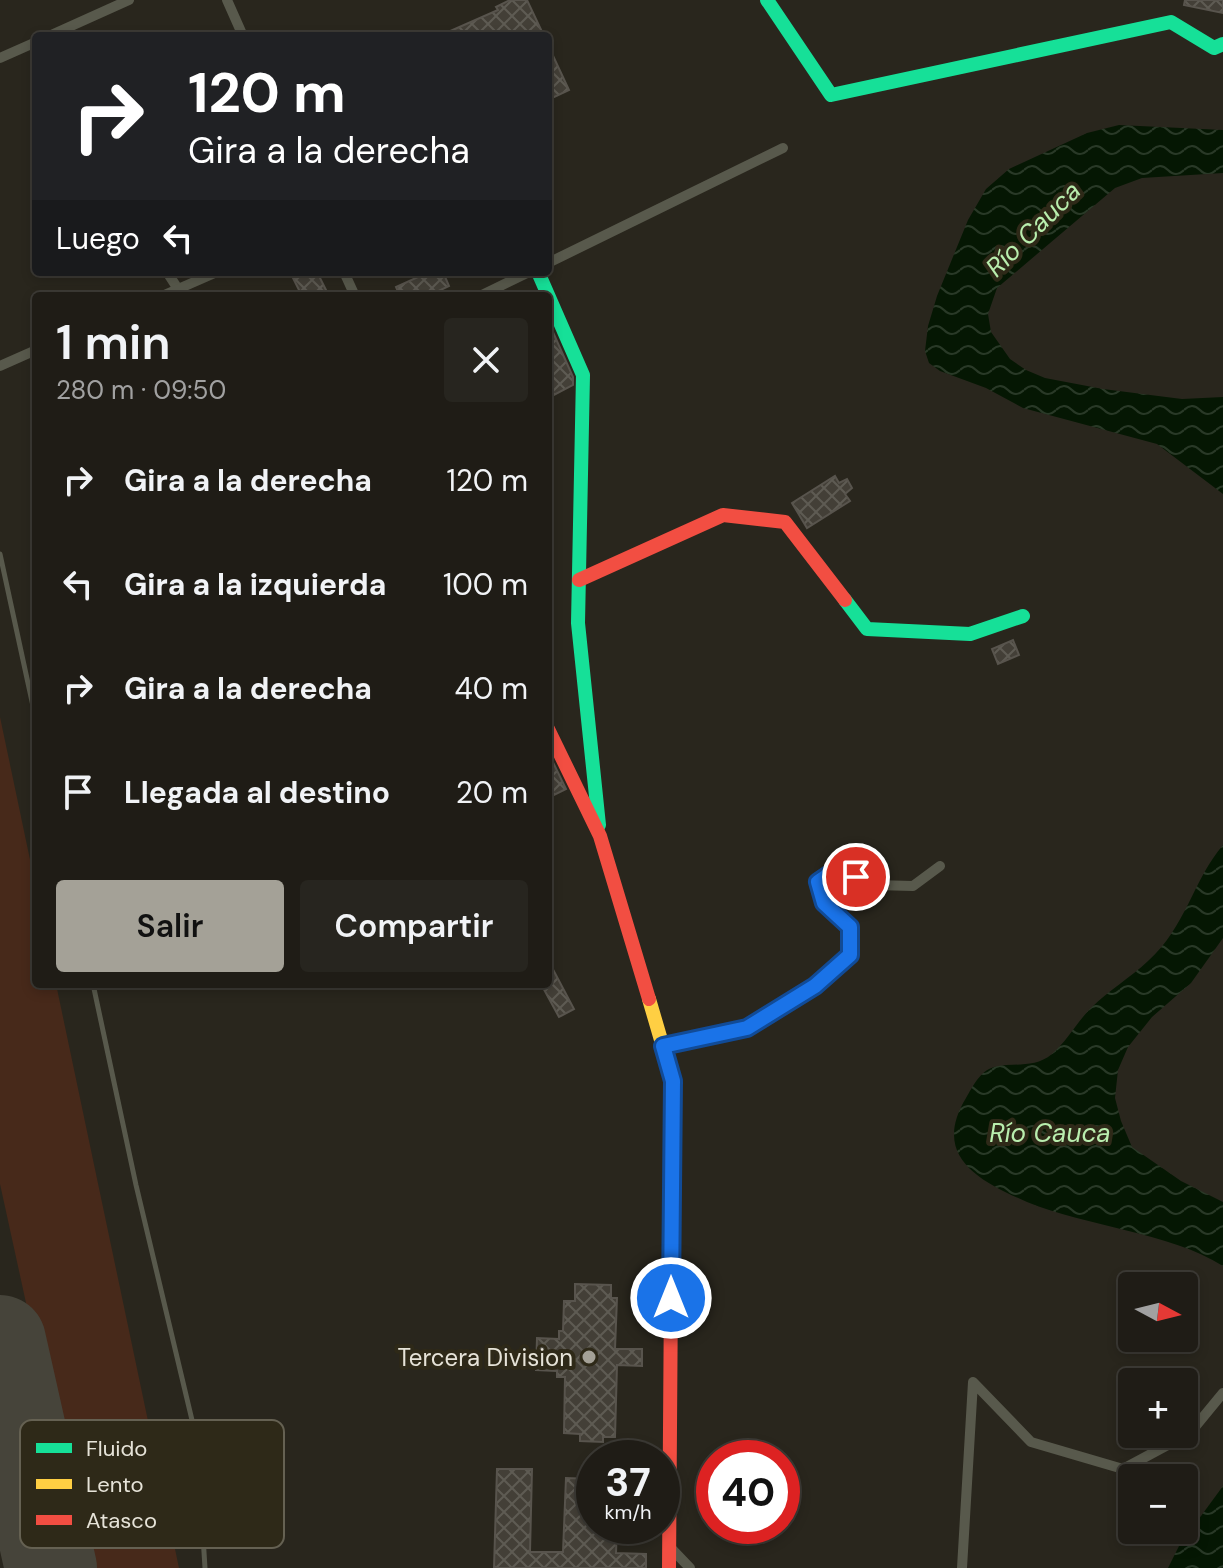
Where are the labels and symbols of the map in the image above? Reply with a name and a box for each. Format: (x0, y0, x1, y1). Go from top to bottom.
water label: Río Cauca (978, 174, 1088, 284)
pin (822, 843, 890, 911)
water label: Río Cauca (989, 1116, 1111, 1150)
position arrow (629, 1256, 713, 1340)
north arrow (1118, 1272, 1198, 1352)
place label: Tercera Division (397, 1342, 573, 1373)
marker: Tercera Division (580, 1348, 598, 1366)
legend (20, 1420, 284, 1548)
text: Fluido (86, 1434, 147, 1463)
speed limit sign: 40 (696, 1440, 800, 1544)
text: Lento (86, 1470, 144, 1499)
text: Atasco (86, 1506, 157, 1535)

